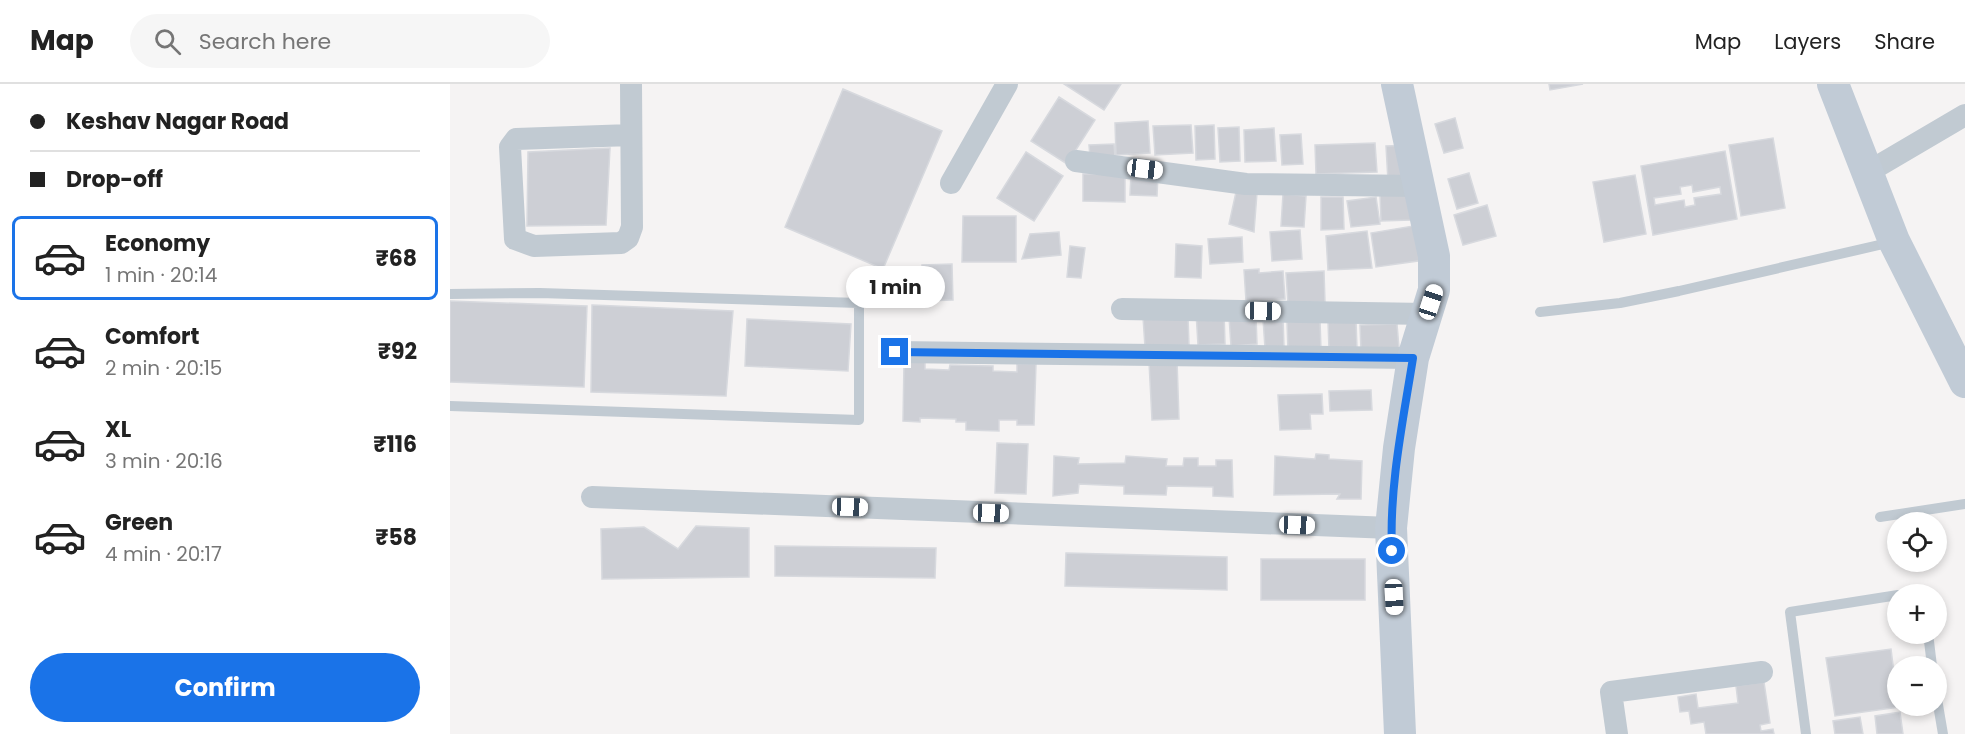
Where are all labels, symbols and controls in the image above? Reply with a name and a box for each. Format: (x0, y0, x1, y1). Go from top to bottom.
search box (130, 14, 550, 68)
text: Map (30, 21, 94, 60)
icon: search (151, 25, 184, 58)
text: Search here (199, 26, 331, 57)
text: Map (1695, 27, 1741, 56)
text: Layers (1774, 27, 1841, 56)
text: Share (1874, 27, 1935, 56)
text: Keshav Nagar Road (66, 106, 289, 137)
car (1126, 158, 1164, 180)
text: Drop-off (66, 164, 163, 195)
text: Economy (105, 228, 210, 259)
icon: car (33, 231, 87, 285)
text: ₹68 (376, 243, 417, 274)
text: 1 min · 20:14 (105, 261, 217, 289)
callout: 1 min (846, 265, 944, 307)
text: 1 min (869, 273, 922, 301)
car (1417, 282, 1445, 322)
car (1245, 302, 1281, 320)
text: Comfort (105, 321, 199, 352)
icon: car (33, 324, 87, 378)
text: ₹92 (378, 336, 417, 367)
route end (881, 338, 908, 365)
text: 2 min · 20:15 (105, 354, 222, 382)
text: XL (105, 414, 131, 445)
icon: car (33, 417, 87, 471)
text: ₹116 (373, 429, 417, 460)
text: 3 min · 20:16 (105, 447, 223, 475)
car (832, 497, 868, 517)
car (973, 503, 1009, 523)
text: Green (105, 507, 173, 538)
icon: car (33, 510, 87, 564)
map controls (1887, 512, 1947, 716)
button: locate (1887, 512, 1947, 572)
car (1279, 515, 1315, 535)
text: ₹58 (375, 522, 417, 553)
route start (1378, 537, 1405, 564)
text: 4 min · 20:17 (105, 540, 222, 568)
car (1384, 579, 1404, 615)
button: + (1887, 584, 1947, 644)
button: Confirm (30, 653, 420, 722)
button: − (1887, 656, 1947, 716)

